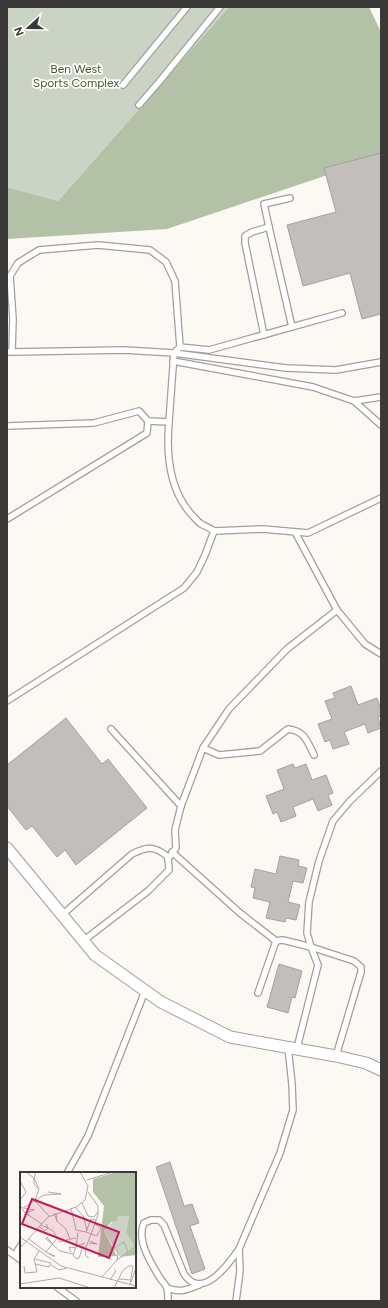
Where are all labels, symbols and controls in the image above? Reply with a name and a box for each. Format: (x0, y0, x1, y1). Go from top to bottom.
north arrow (8, 8, 48, 48)
text: N (12, 25, 27, 38)
park label: Ben West Sports Complex (33, 62, 119, 90)
inset map (20, 1172, 136, 1288)

